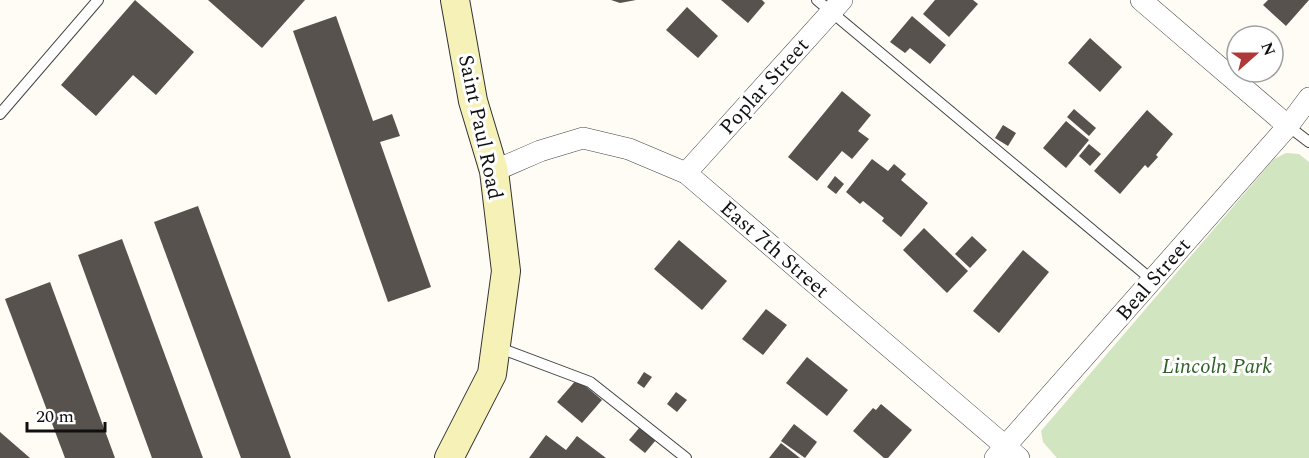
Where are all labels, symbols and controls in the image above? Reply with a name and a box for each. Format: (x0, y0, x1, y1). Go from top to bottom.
north arrow (1225, 24, 1285, 84)
street label: Poplar Street (712, 31, 817, 142)
text: N (1255, 39, 1282, 59)
street label: Saint Paul Road (449, 52, 511, 202)
street label: East 7th Street (713, 193, 836, 306)
street label: Beal Street (1109, 231, 1199, 328)
park label: Lincoln Park (1162, 351, 1272, 383)
scale bar (27, 395, 105, 433)
text: 20 m (36, 403, 74, 430)

